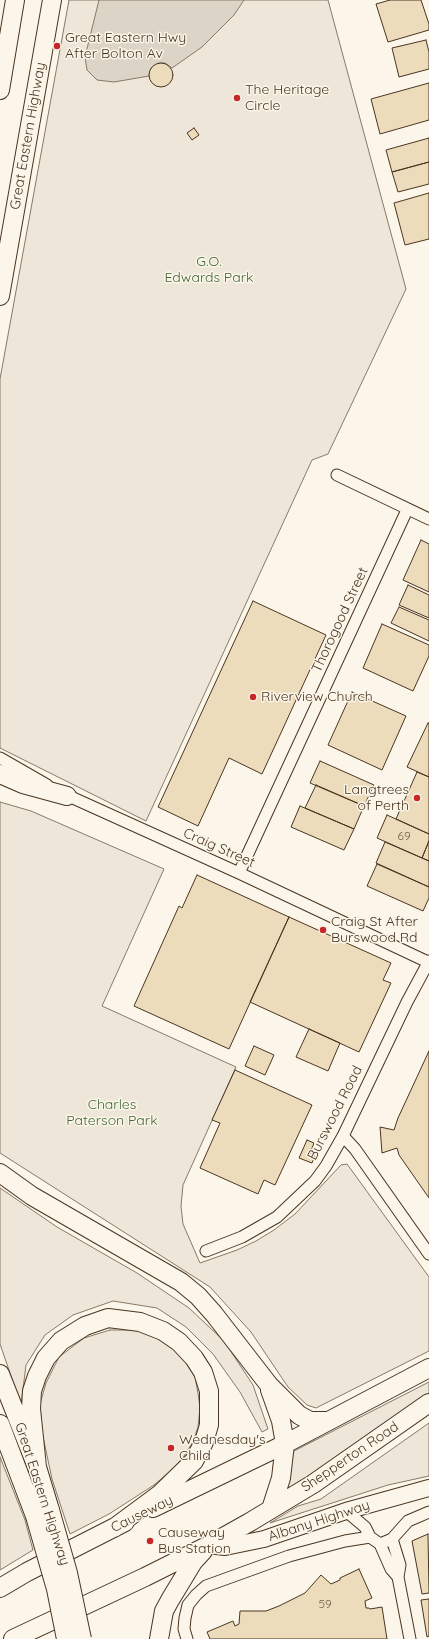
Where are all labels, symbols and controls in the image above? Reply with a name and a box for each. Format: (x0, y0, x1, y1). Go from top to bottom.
place label: Great Eastern Hwy After Bolton Av (65, 30, 186, 62)
marker: Great Eastern Hwy After Bolton Av (52, 41, 62, 51)
street label: Great Eastern Highway (7, 61, 49, 211)
place label: The Heritage Circle (245, 82, 329, 114)
marker: The Heritage Circle (232, 93, 242, 103)
park label: G.O. Edwards Park (164, 254, 254, 286)
street label: Thorogood Street (308, 565, 372, 675)
place label: Riverview Church (261, 689, 373, 705)
marker: Riverview Church (248, 692, 258, 702)
place label: Langtrees of Perth (344, 782, 409, 814)
marker: Langtrees of Perth (412, 793, 422, 803)
street label: Craig Street (181, 825, 257, 871)
house number: 69 (397, 829, 411, 843)
place label: Craig St After Burswood Rd (331, 914, 418, 946)
marker: Craig St After Burswood Rd (318, 925, 328, 935)
street label: Burswood Road (304, 1063, 366, 1163)
park label: Charles Paterson Park (66, 1097, 158, 1130)
street label: Shepperton Road (298, 1418, 402, 1496)
street label: Great Eastern Highway (11, 1420, 73, 1568)
place label: Wednesday's Child (179, 1432, 265, 1464)
marker: Wednesday's Child (166, 1443, 176, 1453)
street label: Causeway (108, 1492, 176, 1536)
street label: Albany Highway (266, 1497, 372, 1545)
place label: Causeway Bus Station (158, 1525, 231, 1558)
marker: Causeway Bus Station (145, 1536, 155, 1546)
house number: 59 (318, 1597, 332, 1611)

